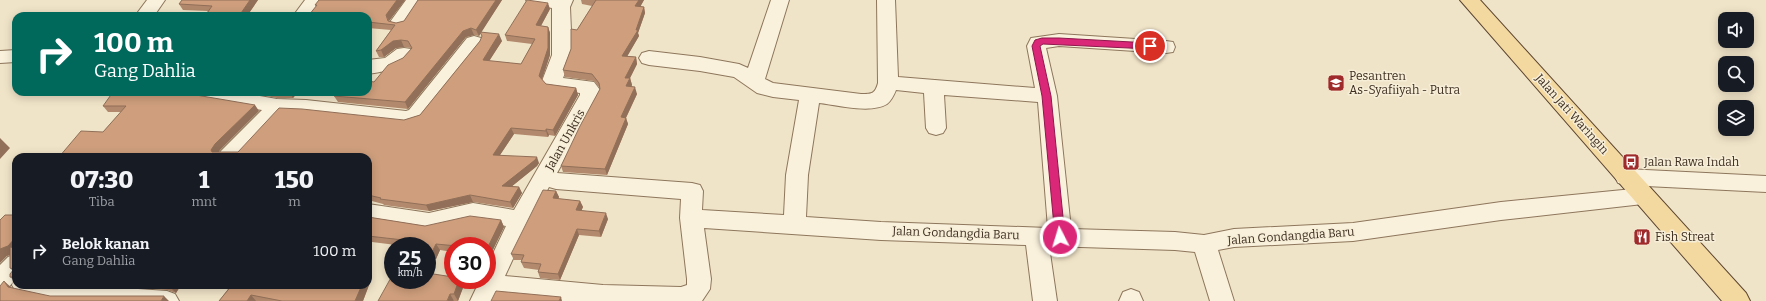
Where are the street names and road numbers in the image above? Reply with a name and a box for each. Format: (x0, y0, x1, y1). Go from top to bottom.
street label: Jalan Jati Waringin (1532, 70, 1612, 157)
street label: Jalan Unkris (542, 107, 588, 174)
street label: Jalan Gondangdia Baru (891, 224, 1020, 242)
street label: Jalan Gondangdia Baru (1226, 225, 1356, 247)

